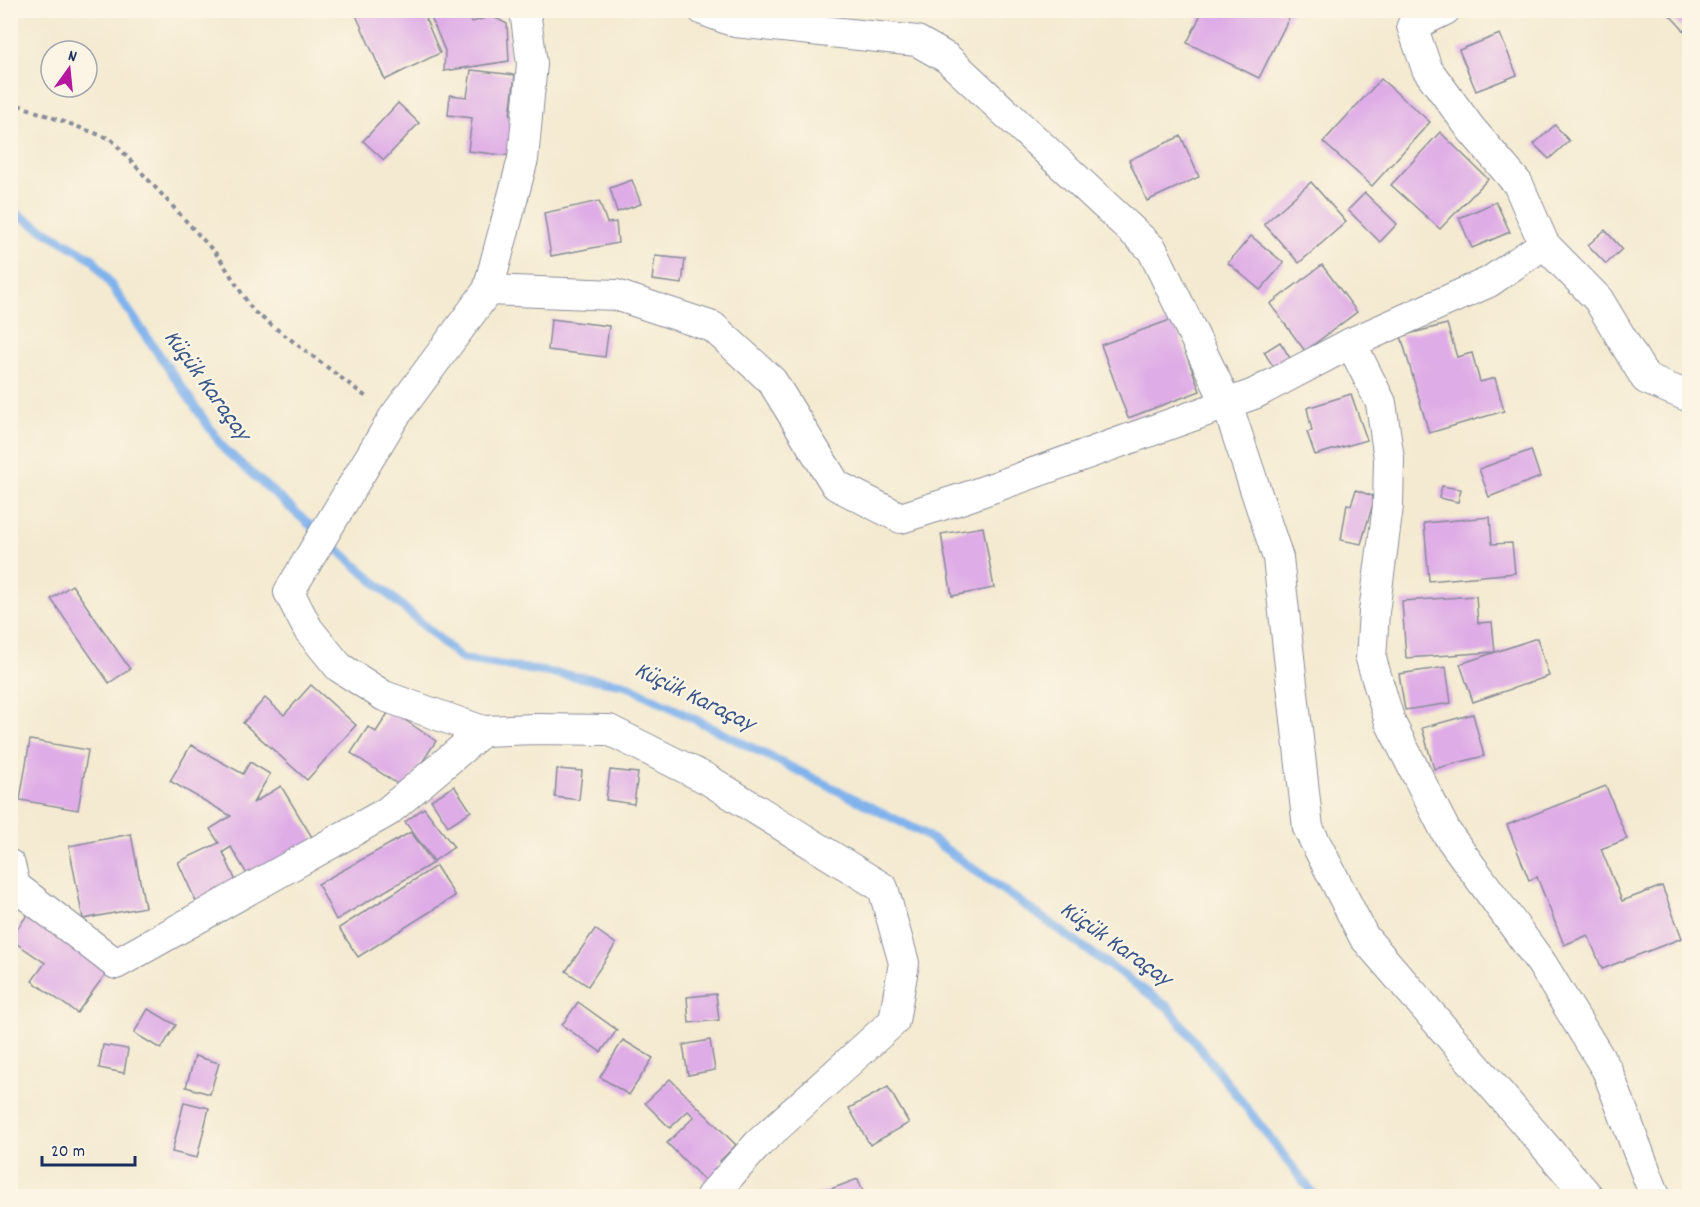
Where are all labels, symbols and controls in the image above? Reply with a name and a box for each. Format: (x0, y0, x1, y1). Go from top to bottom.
north arrow (39, 39, 99, 99)
text: N (65, 45, 79, 69)
water label: Küçük Karaçay (154, 323, 260, 451)
water label: Küçük Karaçay (628, 654, 763, 743)
water label: Küçük Karaçay (1052, 894, 1181, 998)
scale bar (42, 1129, 135, 1167)
text: 20 m (51, 1140, 85, 1165)

